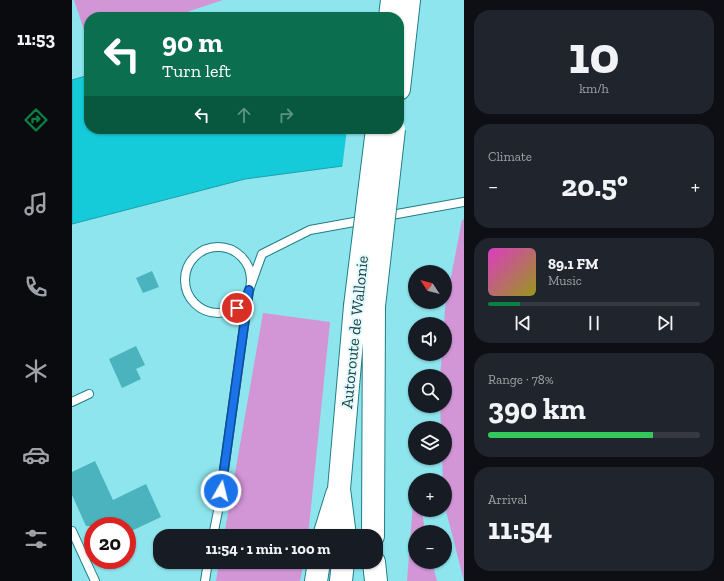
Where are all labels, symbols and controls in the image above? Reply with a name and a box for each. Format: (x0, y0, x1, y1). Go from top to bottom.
text: 10 (569, 24, 619, 86)
text: 90 m (162, 26, 223, 59)
text: 11:53 (17, 28, 55, 50)
icon: left (96, 28, 148, 80)
text: Turn left (162, 60, 231, 82)
text: km/h (579, 81, 609, 96)
icon: left (191, 104, 213, 126)
icon: ahead (233, 104, 255, 126)
icon: right (275, 104, 297, 126)
icon: directions (22, 106, 50, 134)
text: Climate (488, 149, 532, 164)
text: 20.5° (561, 168, 628, 204)
text: − (488, 173, 498, 200)
text: + (691, 173, 700, 200)
icon: music (22, 190, 50, 218)
street label: Autoroute de Wallonie (337, 255, 372, 409)
text: 89.1 FM (548, 255, 598, 273)
north arrow (408, 265, 452, 309)
map controls (408, 265, 452, 569)
icon: phone (22, 273, 50, 301)
text: Music (548, 273, 582, 288)
pin (220, 291, 254, 325)
icon: arrive (226, 297, 248, 319)
icon: previous (512, 312, 534, 334)
icon: pause (583, 312, 605, 334)
icon: next (654, 312, 676, 334)
button: sound (408, 317, 452, 361)
icon: climate (22, 357, 50, 385)
button: search (408, 369, 452, 413)
text: Range · 78% (488, 372, 554, 387)
text: 390 km (488, 391, 586, 427)
button: layers (408, 421, 452, 465)
icon: car (22, 441, 50, 469)
position arrow (200, 470, 242, 512)
button: + (408, 473, 452, 517)
text: Arrival (488, 492, 527, 507)
text: 11:54 (488, 511, 552, 547)
speed limit sign: 20 (84, 517, 136, 569)
icon: filters (22, 525, 50, 553)
button: − (408, 525, 452, 569)
text: 11:54 · 1 min · 100 m (205, 540, 331, 558)

